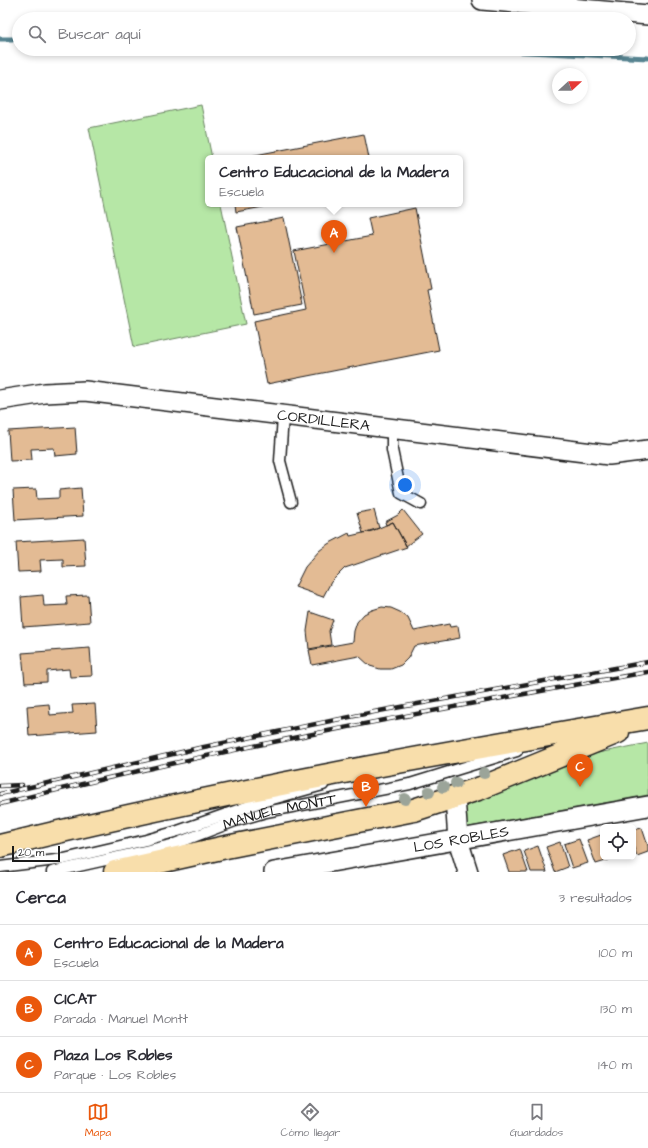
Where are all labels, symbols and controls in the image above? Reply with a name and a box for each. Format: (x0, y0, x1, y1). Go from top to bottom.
search box (12, 12, 636, 56)
icon: search (26, 23, 48, 45)
text: Buscar aquí (58, 24, 140, 45)
north arrow (552, 68, 588, 104)
popup (205, 155, 463, 207)
text: Centro Educacional de la Madera (219, 162, 449, 183)
text: Escuela (219, 183, 264, 201)
pin: A (321, 220, 347, 253)
street label: CORDILLERA (276, 404, 372, 436)
your location (395, 475, 415, 495)
pin: C (567, 754, 593, 787)
pin: B (353, 774, 379, 807)
street label: MANUEL MONTT (220, 788, 339, 835)
street label: LOS ROBLES (412, 820, 511, 858)
map controls (600, 824, 636, 860)
button: locate (600, 824, 636, 860)
scale bar (12, 844, 60, 863)
text: 20 m (18, 845, 44, 860)
text: Cerca (16, 886, 66, 910)
text: 3 resultados (558, 889, 632, 907)
text: Centro Educacional de la Madera (54, 933, 284, 954)
text: A (25, 944, 33, 962)
text: 100 m (599, 944, 632, 962)
text: Escuela (54, 954, 99, 972)
text: CICAT (54, 989, 96, 1010)
text: B (24, 1000, 34, 1018)
text: 130 m (600, 1000, 632, 1018)
text: Parada · Manuel Montt (54, 1010, 188, 1028)
text: Plaza Los Robles (54, 1045, 173, 1066)
text: C (24, 1056, 34, 1074)
text: 140 m (598, 1056, 632, 1074)
text: Parque · Los Robles (54, 1066, 176, 1084)
tab: Mapa (85, 1101, 111, 1140)
tab: Cómo llegar (281, 1101, 340, 1140)
tab: Guardados (510, 1101, 563, 1140)

